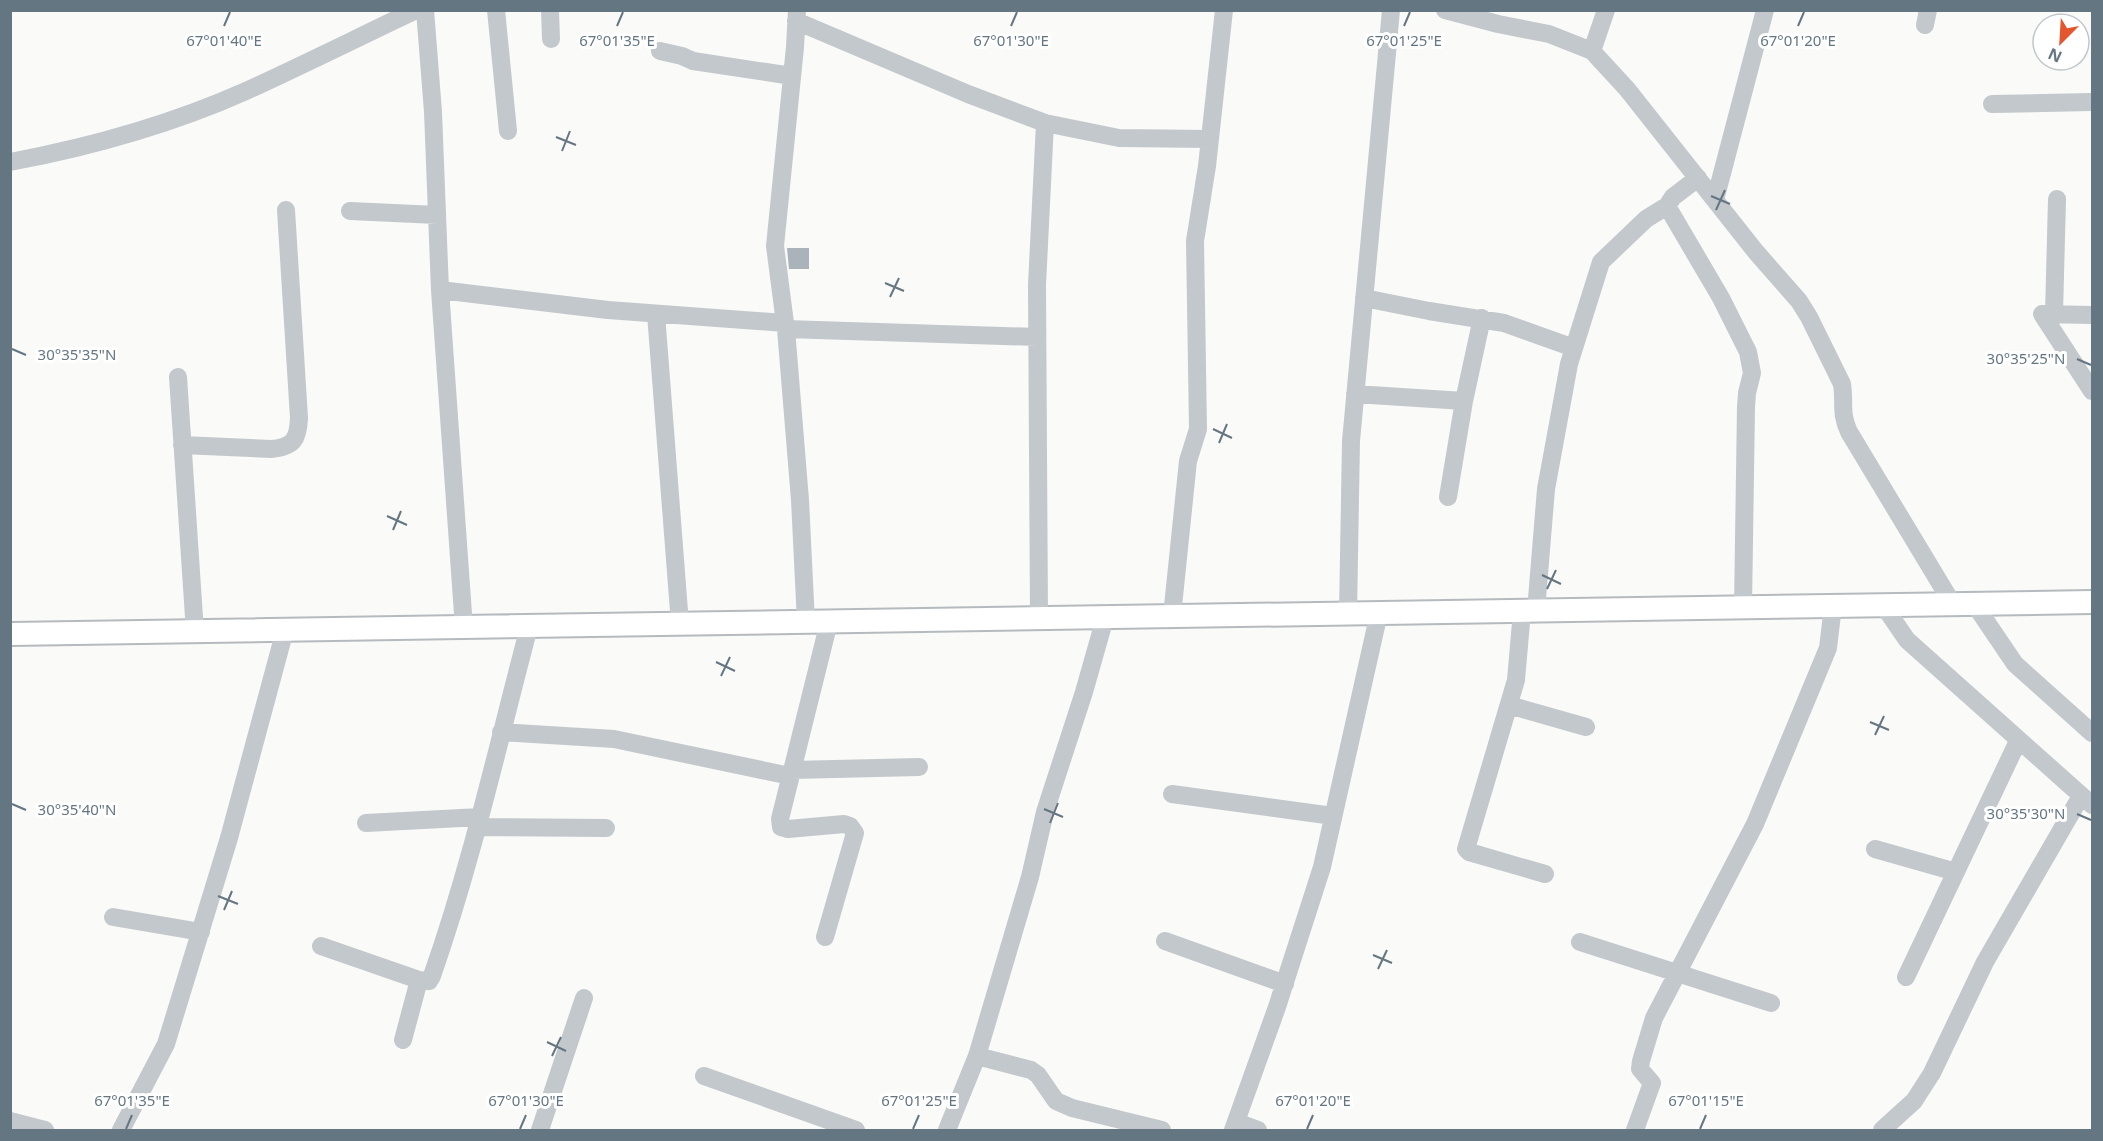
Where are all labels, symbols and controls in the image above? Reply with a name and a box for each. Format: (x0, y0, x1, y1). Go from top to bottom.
north arrow (2031, 12, 2091, 72)
text: 67°01'40"E (186, 30, 262, 50)
text: 67°01'35"E (579, 30, 655, 50)
text: 67°01'30"E (973, 30, 1049, 50)
text: 67°01'25"E (1366, 30, 1442, 50)
text: 67°01'20"E (1760, 30, 1836, 50)
text: N (2044, 43, 2065, 68)
text: 30°35'35"N (38, 344, 116, 364)
text: 30°35'25"N (1987, 348, 2065, 368)
text: 30°35'40"N (38, 799, 116, 819)
text: 30°35'30"N (1987, 803, 2065, 823)
text: 67°01'35"E (94, 1090, 170, 1110)
text: 67°01'30"E (488, 1090, 564, 1110)
text: 67°01'25"E (881, 1090, 957, 1110)
text: 67°01'20"E (1275, 1090, 1351, 1110)
text: 67°01'15"E (1668, 1090, 1744, 1110)

